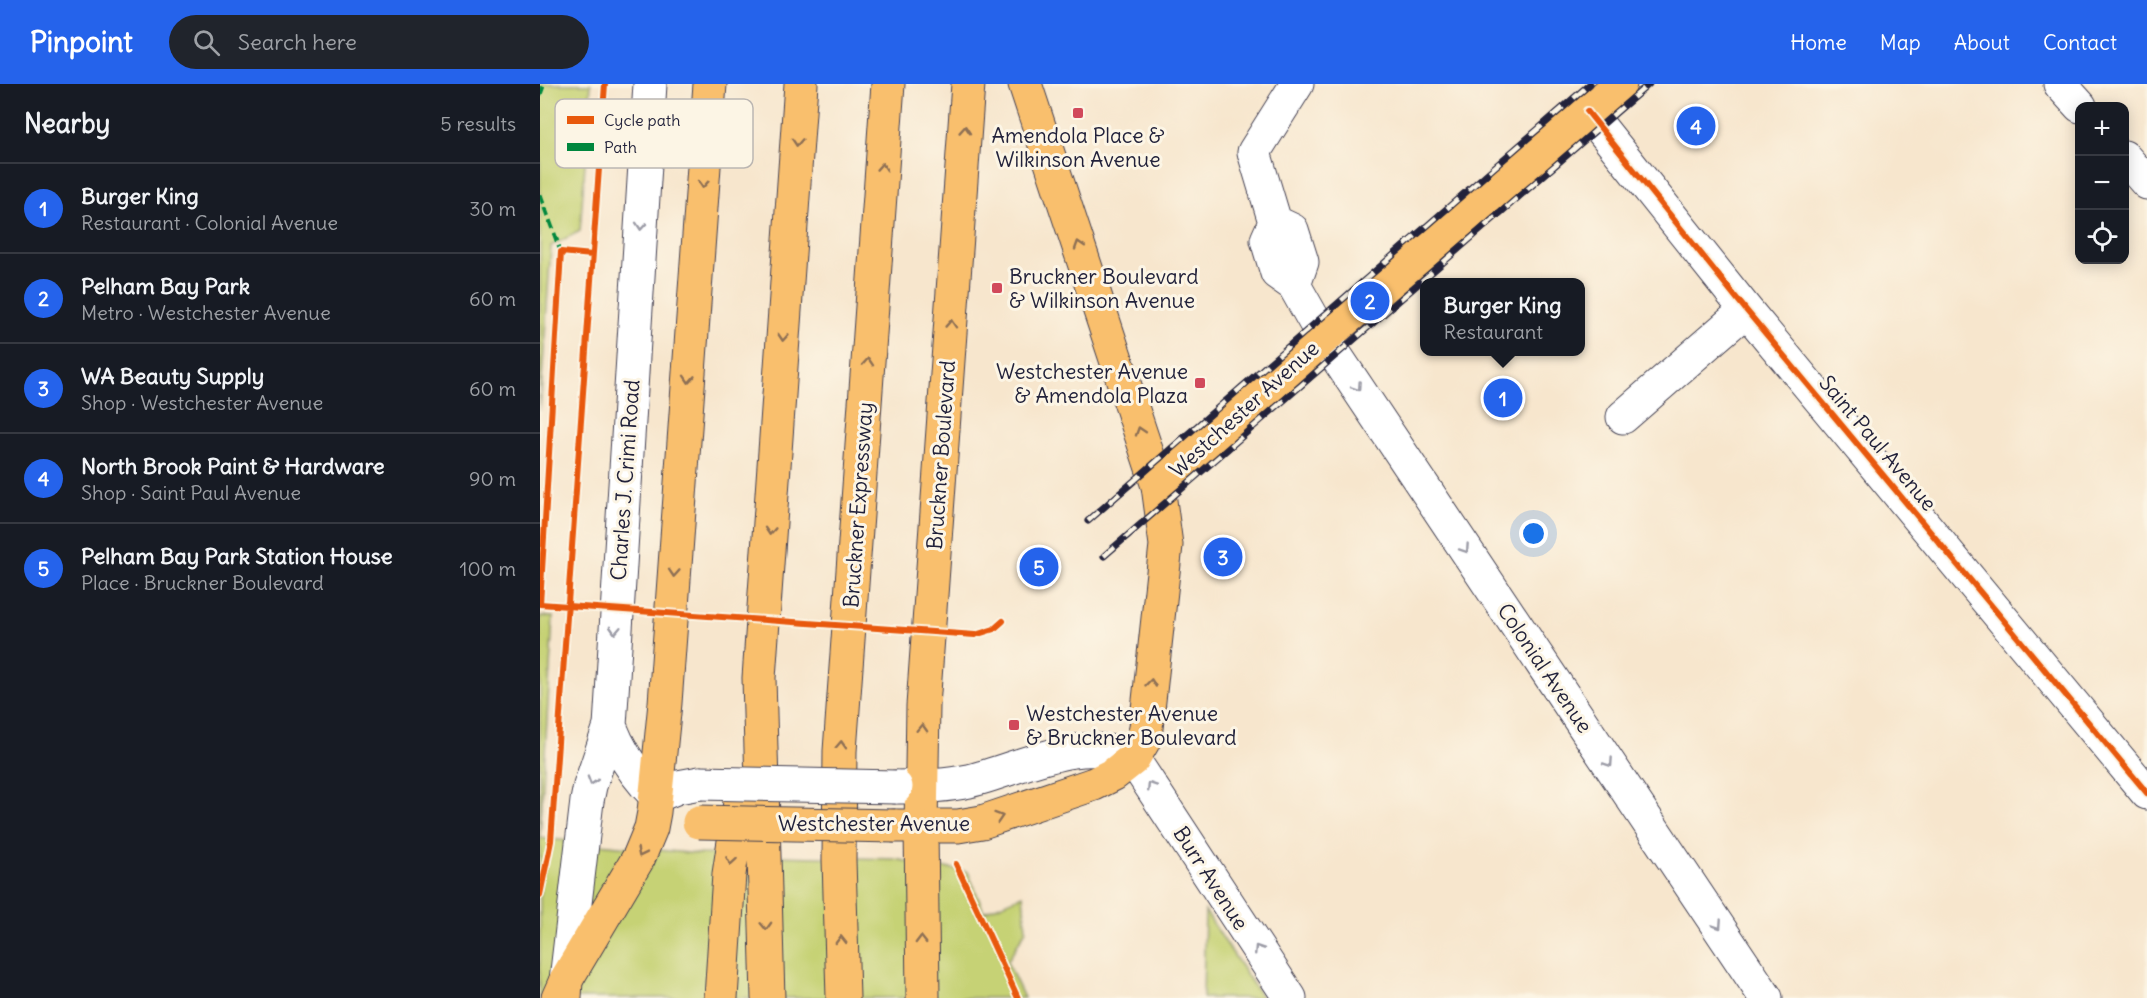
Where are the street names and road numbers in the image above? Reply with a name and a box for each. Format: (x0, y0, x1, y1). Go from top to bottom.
street label: Westchester Avenue (1164, 335, 1324, 483)
street label: Bruckner Boulevard (921, 360, 961, 550)
street label: Saint Paul Avenue (1813, 370, 1943, 516)
street label: Charles J. Crimi Road (605, 379, 645, 581)
street label: Bruckner Expressway (837, 401, 879, 609)
street label: Colonial Avenue (1492, 598, 1598, 738)
street label: Westchester Avenue (778, 810, 970, 837)
street label: Burr Avenue (1167, 821, 1255, 935)

